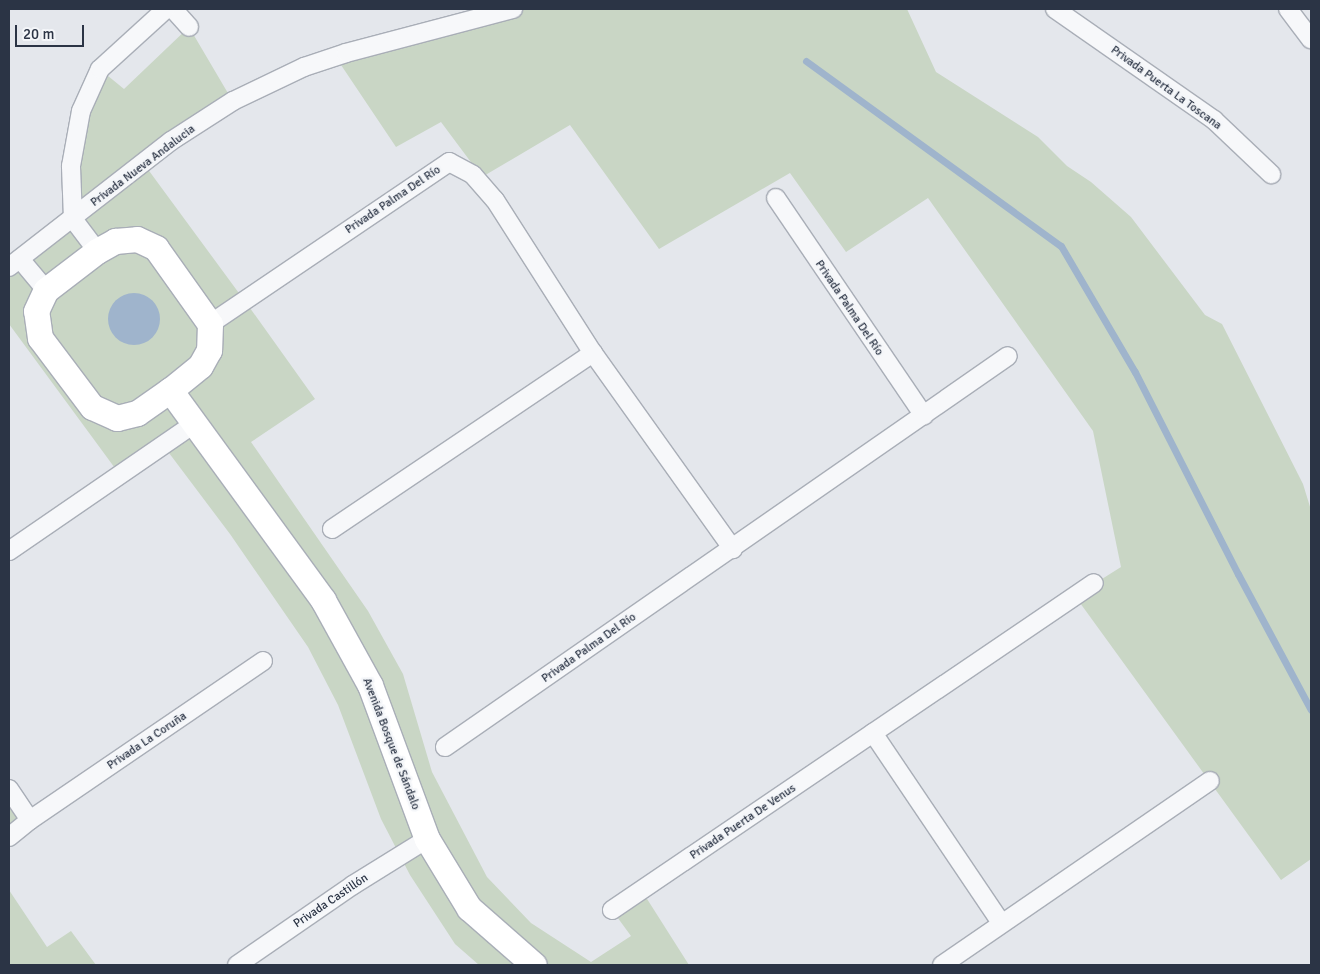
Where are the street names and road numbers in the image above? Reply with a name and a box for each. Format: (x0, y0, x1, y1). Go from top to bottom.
street label: Privada Puerta La Toscana (1108, 43, 1224, 133)
street label: Privada Nueva Andalucia (88, 122, 198, 210)
street label: Privada Palma Del Río (343, 163, 443, 237)
street label: Privada Palma Del Río (812, 258, 886, 358)
street label: Privada Palma Del Río (539, 610, 639, 686)
street label: Avenida Bosque de Sándalo (359, 676, 423, 812)
street label: Privada La Coruña (105, 709, 189, 773)
street label: Privada Puerta De Venus (687, 781, 799, 863)
street label: Privada Castillón (291, 871, 371, 931)

